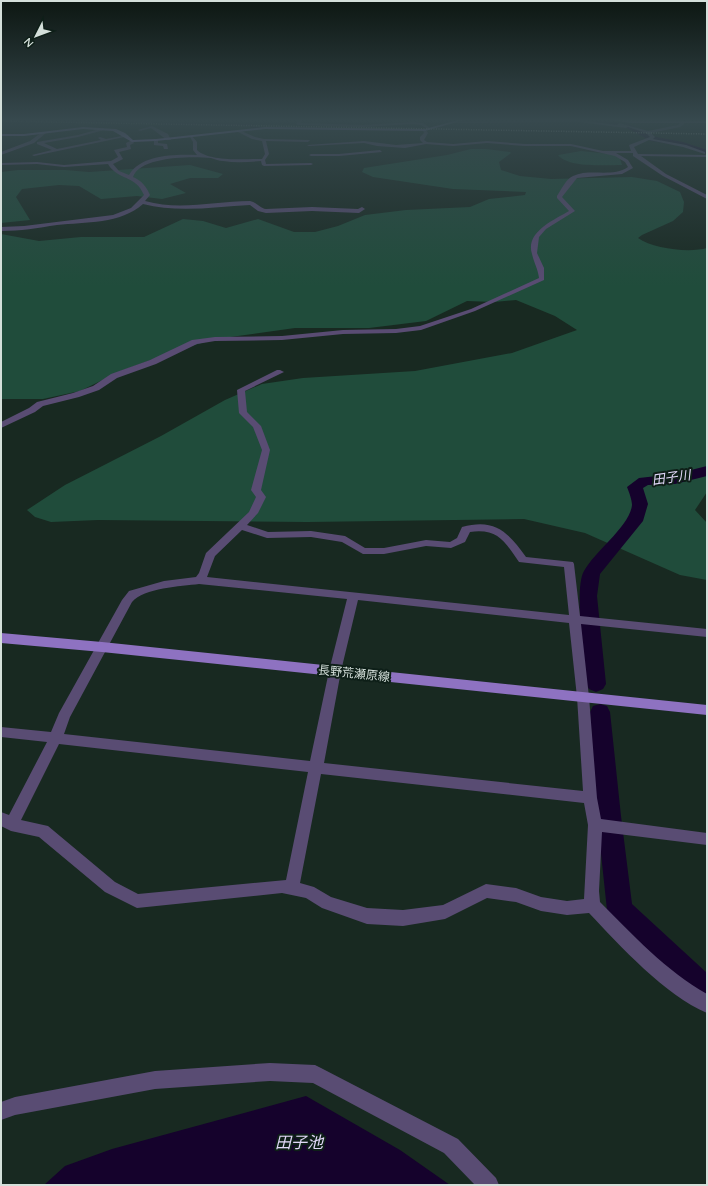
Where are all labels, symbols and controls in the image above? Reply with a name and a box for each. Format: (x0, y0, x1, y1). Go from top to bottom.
north arrow (16, 16, 56, 56)
text: N (21, 35, 36, 50)
water label: 田子川 (651, 466, 693, 488)
street label: 長野荒瀬原線 (317, 662, 391, 684)
water label: 田子池 (275, 1132, 325, 1152)

